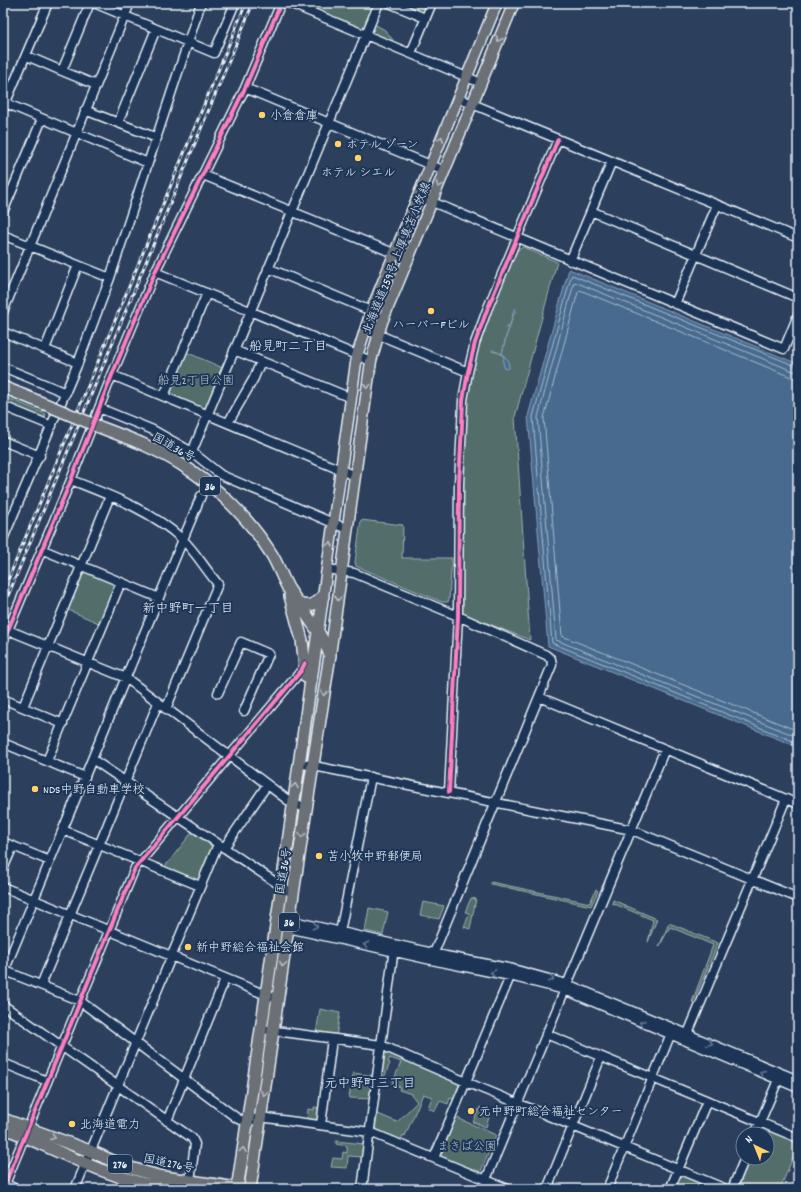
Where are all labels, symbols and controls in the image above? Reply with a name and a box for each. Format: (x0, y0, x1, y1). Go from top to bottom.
one-way arrow (496, 36, 504, 43)
place label: 小倉倉庫 (270, 108, 318, 125)
marker: 小倉倉庫 (257, 110, 267, 120)
one-way arrow (436, 136, 444, 144)
place label: ホテル ゾーン (346, 137, 419, 154)
marker: ホテル ゾーン (333, 139, 343, 149)
marker: ホテル シエル (353, 153, 363, 163)
place label: ホテル シエル (321, 165, 395, 182)
street label: 北海道道259号 上厚真苫小牧線 (359, 180, 436, 337)
one-way arrow (436, 182, 444, 189)
marker: ハーバーFビル (426, 306, 436, 316)
place label: ハーバーFビル (392, 317, 470, 334)
district label: 船見町二丁目 (249, 338, 327, 357)
park label: 船見2丁目公園 (157, 373, 235, 390)
one-way arrow (363, 383, 372, 389)
street label: 国道36号 (149, 429, 198, 467)
road number: 36 (200, 477, 220, 495)
one-way arrow (325, 541, 334, 547)
one-way arrow (334, 595, 342, 601)
district label: 新中野町一丁目 (142, 600, 234, 619)
one-way arrow (320, 690, 329, 696)
place label: NDS中野自動車学校 (43, 782, 144, 799)
one-way arrow (290, 783, 299, 789)
marker: NDS中野自動車学校 (30, 784, 40, 794)
one-way arrow (298, 832, 307, 838)
street label: 国道36号 (272, 847, 297, 896)
place label: 苫小牧中野郵便局 (327, 849, 423, 866)
marker: 苫小牧中野郵便局 (314, 851, 324, 861)
road number: 36 (279, 913, 299, 931)
one-way arrow (312, 922, 318, 930)
place label: 新中野総合福祉会館 (196, 940, 304, 957)
marker: 新中野総合福祉会館 (183, 942, 193, 952)
one-way arrow (363, 942, 369, 950)
one-way arrow (279, 961, 288, 967)
one-way arrow (490, 969, 496, 977)
one-way arrow (547, 974, 554, 983)
one-way arrow (639, 1020, 647, 1028)
one-way arrow (707, 1039, 714, 1047)
one-way arrow (759, 1070, 766, 1078)
district label: 元中野町三丁目 (324, 1075, 416, 1094)
one-way arrow (260, 1089, 269, 1096)
place label: 元中野町総合福祉センター (479, 1104, 623, 1121)
marker: 元中野町総合福祉センター (466, 1106, 476, 1116)
place label: 北海道電力 (80, 1117, 140, 1134)
marker: 北海道電力 (67, 1119, 77, 1129)
north arrow (735, 1126, 775, 1166)
text: N (742, 1132, 757, 1148)
one-way arrow (49, 1133, 56, 1141)
park label: まきば公園 (437, 1139, 497, 1156)
one-way arrow (238, 1147, 247, 1154)
street label: 国道276号 (142, 1151, 196, 1178)
road number: 276 (108, 1155, 132, 1173)

